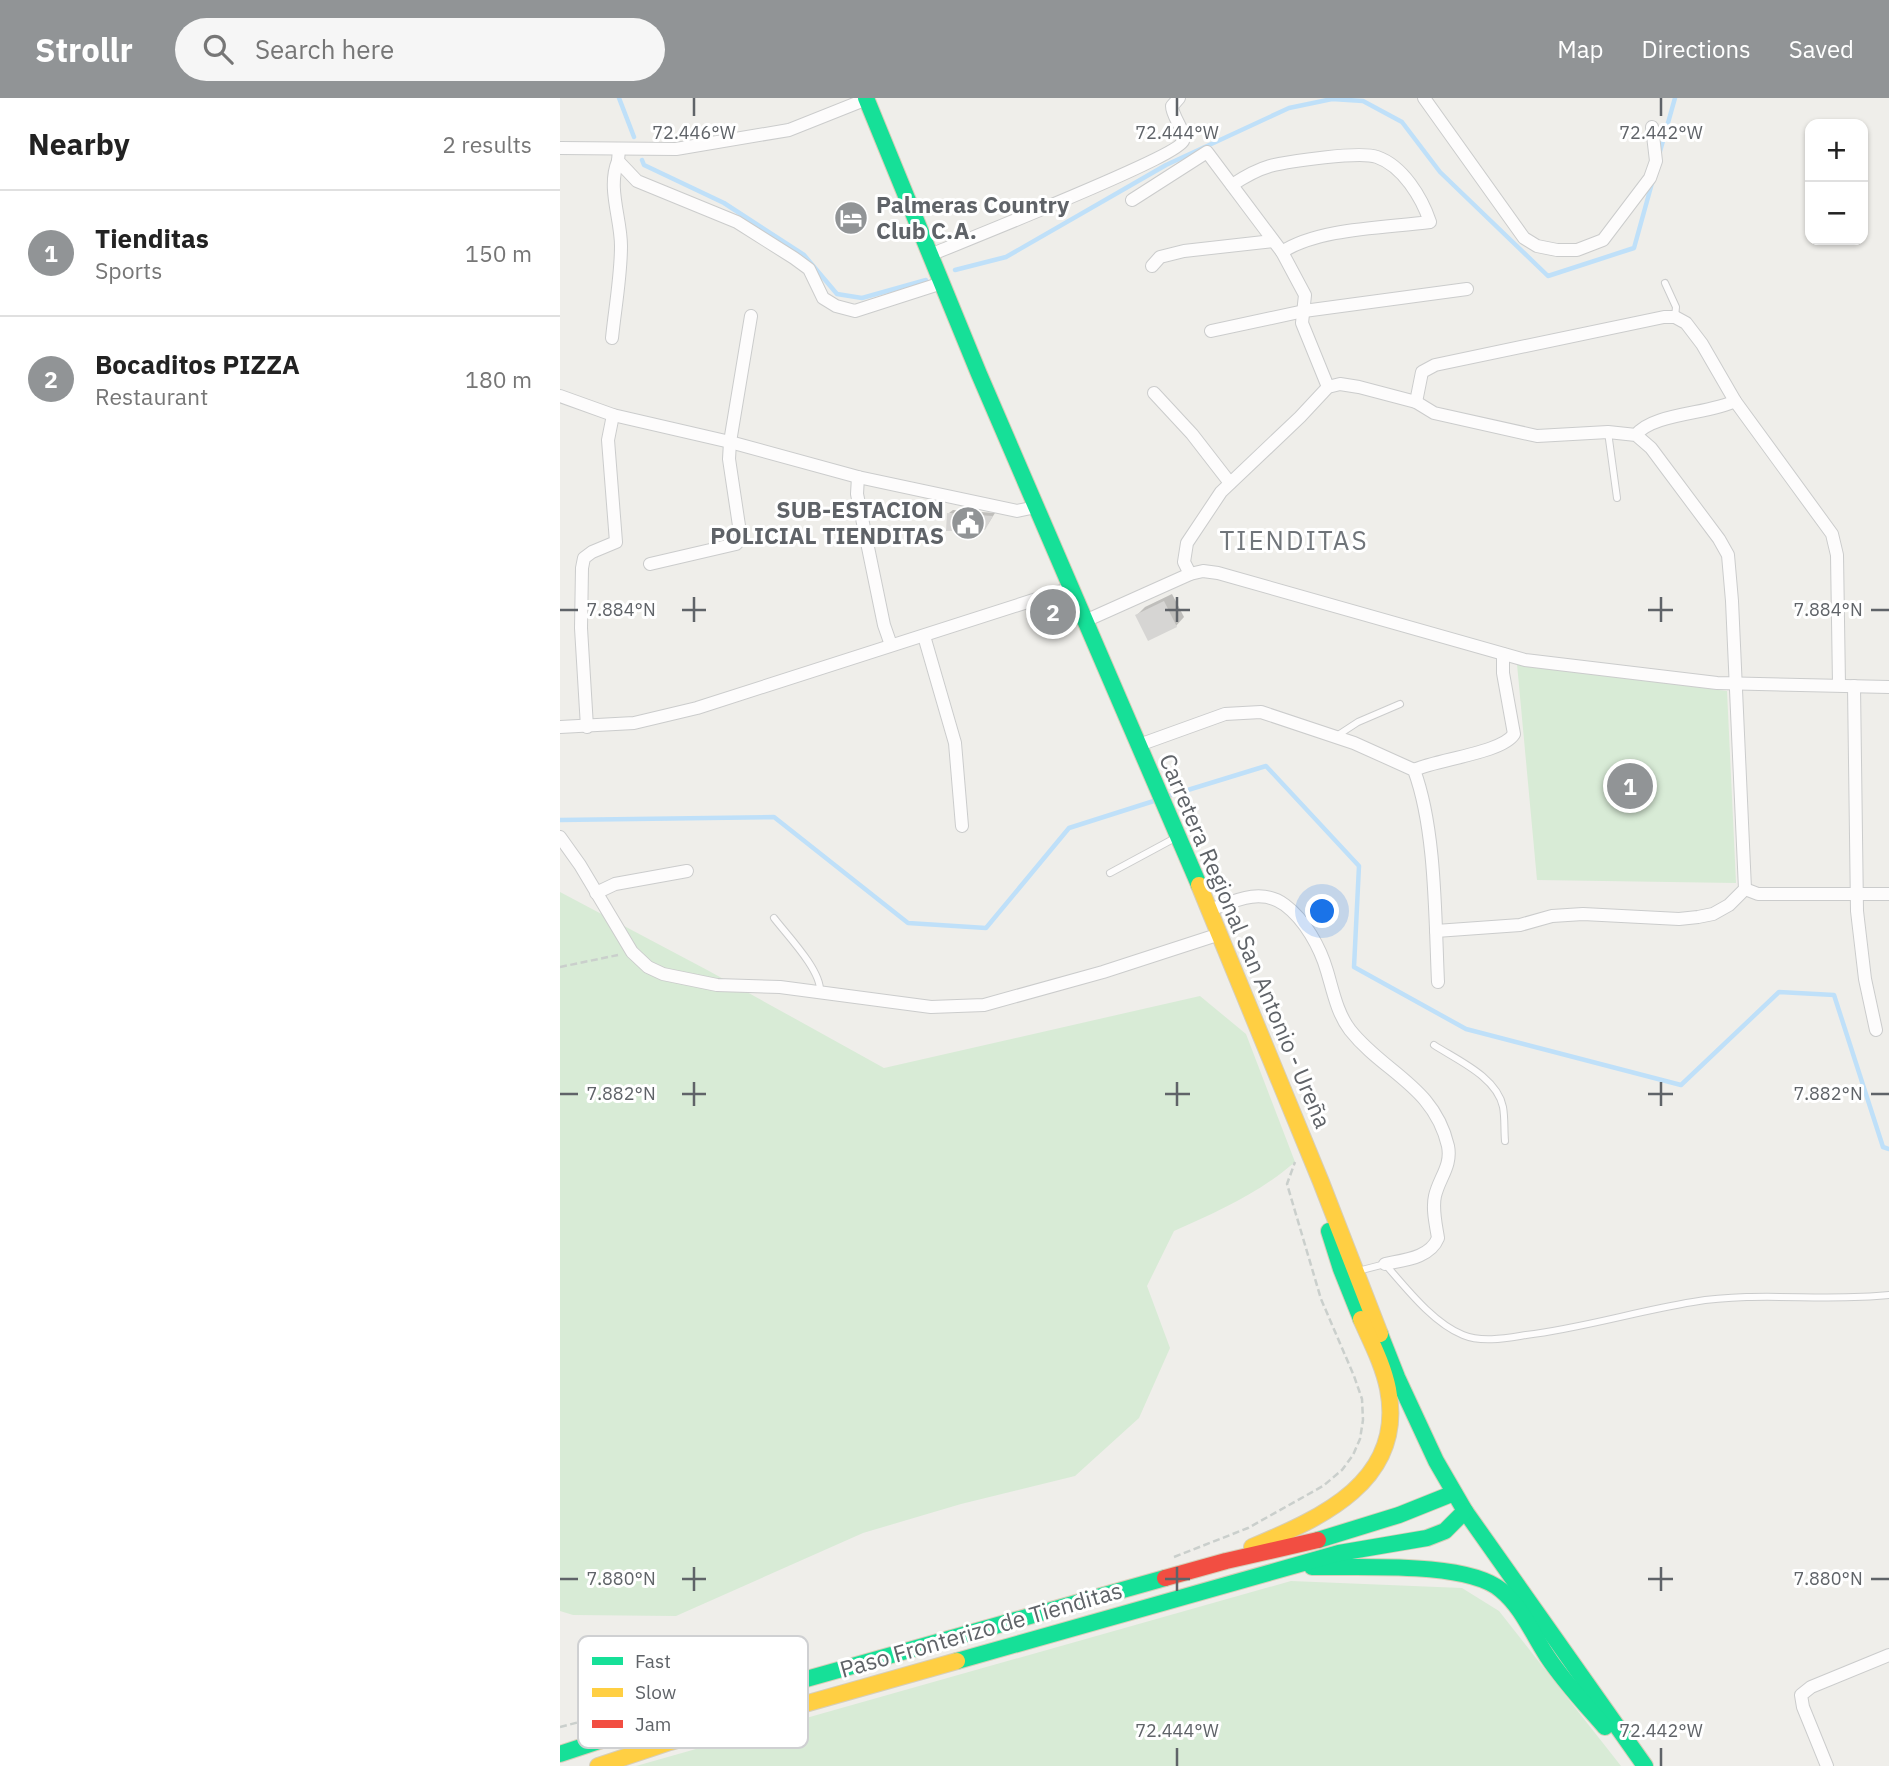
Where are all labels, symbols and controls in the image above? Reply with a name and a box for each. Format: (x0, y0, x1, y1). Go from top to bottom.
search box (175, 18, 665, 81)
text: Strollr (35, 28, 133, 71)
icon: search (199, 30, 237, 68)
text: Search here (255, 32, 394, 66)
text: Map (1557, 33, 1603, 65)
text: Directions (1641, 33, 1751, 65)
text: Saved (1789, 33, 1854, 65)
map controls (1805, 119, 1868, 245)
button: + (1805, 119, 1868, 182)
text: 72.446°W (652, 121, 736, 144)
text: 72.444°W (1135, 121, 1219, 144)
text: 72.442°W (1619, 121, 1703, 144)
text: Nearby (28, 124, 130, 163)
text: 2 results (442, 129, 532, 159)
button: − (1805, 182, 1868, 245)
place label: Palmeras Country Club C.A. (876, 189, 1070, 245)
hotel icon: Palmeras Country Club C.A. (832, 199, 870, 237)
text: Tienditas (95, 221, 209, 255)
text: 1 (44, 238, 58, 268)
text: 150 m (465, 238, 532, 268)
text: Sports (95, 255, 162, 285)
text: Bocaditos PIZZA (95, 347, 300, 381)
text: 2 (44, 364, 58, 394)
text: 180 m (465, 364, 532, 394)
text: Restaurant (95, 381, 208, 411)
place label: SUB-ESTACION POLICIAL TIENDITAS (710, 494, 944, 550)
public building icon: SUB-ESTACION POLICIAL TIENDITAS (949, 504, 987, 542)
district label: TIENDITAS (1219, 523, 1369, 557)
pin: 2 (1030, 586, 1076, 638)
text: 7.884°N (586, 598, 656, 621)
text: 7.884°N (1793, 598, 1863, 621)
street label: Carretera Regional San Antonio - Ureña (1153, 749, 1339, 1132)
pin: 1 (1607, 760, 1653, 812)
your location (1305, 894, 1339, 928)
text: 7.882°N (586, 1082, 656, 1105)
text: 7.882°N (1793, 1082, 1863, 1105)
text: 7.880°N (586, 1567, 656, 1590)
text: 7.880°N (1793, 1567, 1863, 1590)
street label: Paso Fronterizo de Tienditas (836, 1574, 1125, 1684)
legend (578, 1636, 808, 1748)
text: Fast (635, 1649, 671, 1673)
text: Slow (635, 1680, 676, 1704)
text: Jam (635, 1712, 671, 1736)
text: 72.444°W (1135, 1719, 1219, 1742)
text: 72.442°W (1619, 1719, 1703, 1742)

